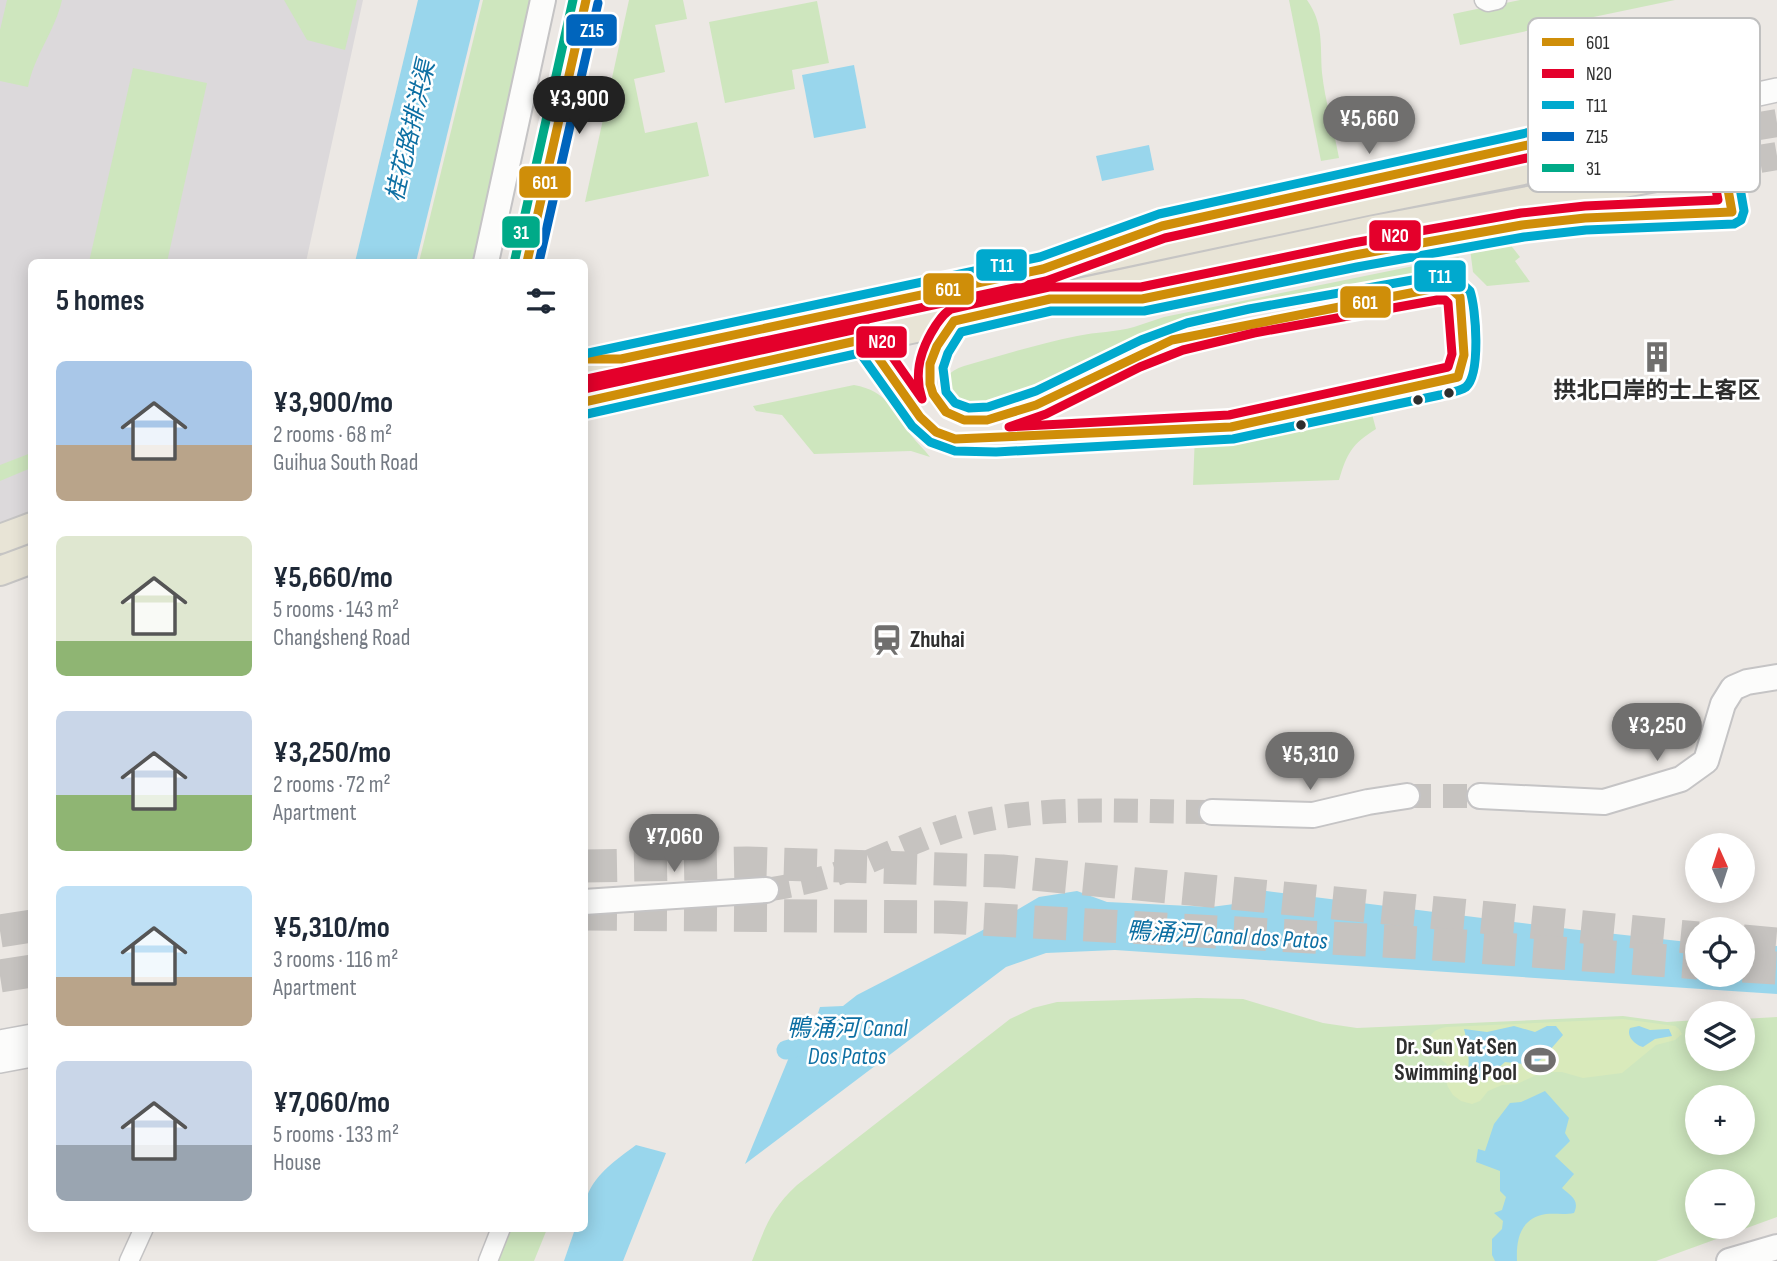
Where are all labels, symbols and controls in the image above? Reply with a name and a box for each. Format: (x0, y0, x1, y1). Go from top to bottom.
line badge: Z15 (565, 13, 618, 47)
legend (1528, 18, 1760, 192)
text: Z15 (580, 20, 604, 43)
text: 601 (1586, 32, 1610, 55)
water label: 桂花路排洪渠 (381, 55, 442, 204)
text: N20 (1586, 63, 1612, 86)
pin: ¥3,900 (522, 76, 636, 136)
text: ¥3,900 (549, 85, 609, 113)
text: T11 (1586, 95, 1608, 118)
pin: ¥5,660 (1312, 96, 1426, 156)
text: ¥5,660 (1339, 105, 1399, 133)
text: Z15 (1586, 126, 1608, 149)
text: 31 (1586, 158, 1601, 181)
line badge: 601 (518, 165, 572, 199)
text: 601 (532, 172, 558, 195)
line badge: 31 (501, 215, 541, 249)
line badge: N20 (1368, 219, 1422, 252)
text: 31 (513, 222, 530, 245)
text: N20 (1381, 225, 1409, 248)
line badge: T11 (975, 248, 1028, 282)
text: T11 (990, 255, 1014, 278)
line badge: T11 (1413, 259, 1467, 293)
text: T11 (1428, 266, 1452, 289)
line badge: 601 (922, 272, 975, 306)
text: 601 (935, 279, 961, 302)
icon: filters (522, 282, 560, 320)
text: 5 homes (56, 283, 145, 319)
line badge: 601 (1339, 285, 1392, 319)
text: 601 (1352, 292, 1378, 315)
line badge: N20 (855, 325, 908, 359)
text: N20 (868, 331, 896, 354)
building icon: 拱北口岸的士上客区 (1640, 340, 1674, 374)
place label: 拱北口岸的士上客区 (1554, 377, 1761, 405)
text: ¥3,900/mo (273, 385, 393, 421)
unlabelled marker (1442, 386, 1456, 400)
icon: home (112, 389, 196, 473)
unlabelled marker (1411, 393, 1425, 407)
unlabelled marker (1294, 418, 1308, 432)
text: 2 rooms · 68 m² (273, 421, 392, 449)
text: Guihua South Road (273, 449, 418, 477)
text: ¥5,660/mo (273, 560, 393, 596)
icon: home (112, 564, 196, 648)
text: 5 rooms · 143 m² (273, 596, 399, 624)
station icon: Zhuhai (870, 623, 904, 657)
text: Changsheng Road (273, 624, 410, 652)
place label: Zhuhai (910, 626, 965, 654)
pin: ¥3,250 (1600, 704, 1714, 763)
text: ¥3,250 (1628, 712, 1686, 740)
pin: ¥5,310 (1253, 732, 1367, 792)
text: ¥3,250/mo (273, 735, 391, 771)
icon: home (112, 739, 196, 823)
text: ¥5,310 (1281, 741, 1339, 769)
text: 2 rooms · 72 m² (273, 771, 391, 799)
text: Apartment (273, 799, 357, 827)
pin: ¥7,060 (617, 814, 731, 874)
text: ¥7,060 (645, 823, 703, 851)
north arrow (1685, 833, 1755, 903)
map controls (1685, 833, 1755, 1239)
text: ¥5,310/mo (273, 910, 390, 946)
icon: home (112, 914, 196, 998)
water label: 鴨涌河 Canal dos Patos (1126, 916, 1329, 956)
button: locate (1685, 917, 1755, 987)
text: 3 rooms · 116 m² (273, 946, 398, 974)
text: Apartment (273, 974, 357, 1002)
button: layers (1685, 1001, 1755, 1071)
water label: 鴨涌河 Canal Dos Patos (787, 1014, 908, 1071)
place label: Dr. Sun Yat Sen Swimming Pool (1394, 1033, 1517, 1087)
sports icon: Dr. Sun Yat Sen Swimming Pool (1523, 1043, 1557, 1077)
text: ¥7,060/mo (273, 1085, 390, 1121)
button: + (1685, 1085, 1755, 1155)
icon: home (112, 1089, 196, 1173)
text: 5 rooms · 133 m² (273, 1121, 399, 1149)
text: House (273, 1149, 321, 1177)
button: − (1685, 1169, 1755, 1239)

